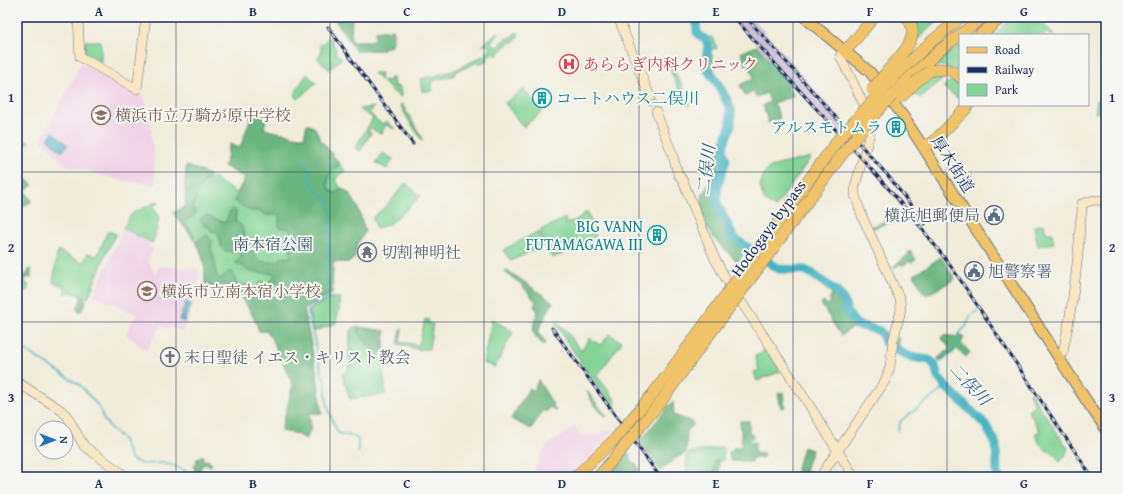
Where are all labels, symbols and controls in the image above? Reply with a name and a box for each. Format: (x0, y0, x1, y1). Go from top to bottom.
text: A (95, 2, 104, 21)
text: B (249, 2, 257, 21)
text: C (403, 2, 411, 21)
text: D (558, 2, 566, 21)
text: E (713, 2, 720, 21)
text: F (867, 2, 874, 21)
text: G (1020, 2, 1028, 21)
legend (959, 34, 1089, 106)
text: Road (995, 41, 1021, 58)
place label: あららぎ内科クリニック (583, 52, 758, 76)
hospital icon: あららぎ内科クリニック (558, 53, 580, 75)
text: Railway (995, 61, 1034, 78)
text: Park (995, 81, 1019, 98)
place label: コートハウス二俣川 (556, 86, 699, 110)
building icon: コートハウス二俣川 (531, 87, 553, 109)
text: 1 (8, 88, 14, 107)
text: 1 (1109, 88, 1115, 107)
place label: 横浜市立万騎が原中学校 (115, 103, 291, 127)
school or university icon: 横浜市立万騎が原中学校 (90, 104, 112, 126)
place label: アルスモトムラ (771, 115, 882, 139)
building icon: アルスモトムラ (885, 116, 907, 138)
street label: 厚木街道 (926, 131, 980, 197)
water label: 二俣川 (690, 141, 721, 197)
street label: Hodogaya bypass (725, 174, 811, 282)
place label: 横浜旭郵便局 (884, 203, 980, 227)
public building icon: 横浜旭郵便局 (983, 204, 1005, 226)
place label: BIG VANN FUTAMAGAWA Ⅲ (526, 214, 644, 256)
building icon: BIG VANN FUTAMAGAWA Ⅲ (646, 224, 668, 246)
park label: 南本宿公園 (233, 232, 313, 256)
text: 2 (8, 238, 15, 257)
text: 2 (1109, 238, 1116, 257)
place label: 切割神明社 (381, 240, 461, 264)
temple icon: 切割神明社 (356, 241, 378, 263)
place label: 旭警察署 (988, 259, 1052, 283)
public building icon: 旭警察署 (963, 260, 985, 282)
place label: 横浜市立南本宿小学校 (161, 279, 321, 303)
school or university icon: 横浜市立南本宿小学校 (136, 280, 158, 302)
place label: 末日聖徒 イエス・キリスト教会 (184, 345, 411, 369)
church icon: 末日聖徒 イエス・キリスト教会 (159, 346, 181, 368)
water label: 二俣川 (944, 356, 998, 412)
text: 3 (8, 388, 14, 407)
text: 3 (1109, 388, 1115, 407)
north arrow (34, 420, 74, 460)
text: N (56, 436, 72, 444)
text: A (95, 474, 104, 493)
text: B (249, 474, 257, 493)
text: C (403, 474, 411, 493)
text: D (558, 474, 566, 493)
text: E (713, 474, 720, 493)
text: F (867, 474, 874, 493)
text: G (1020, 474, 1028, 493)

